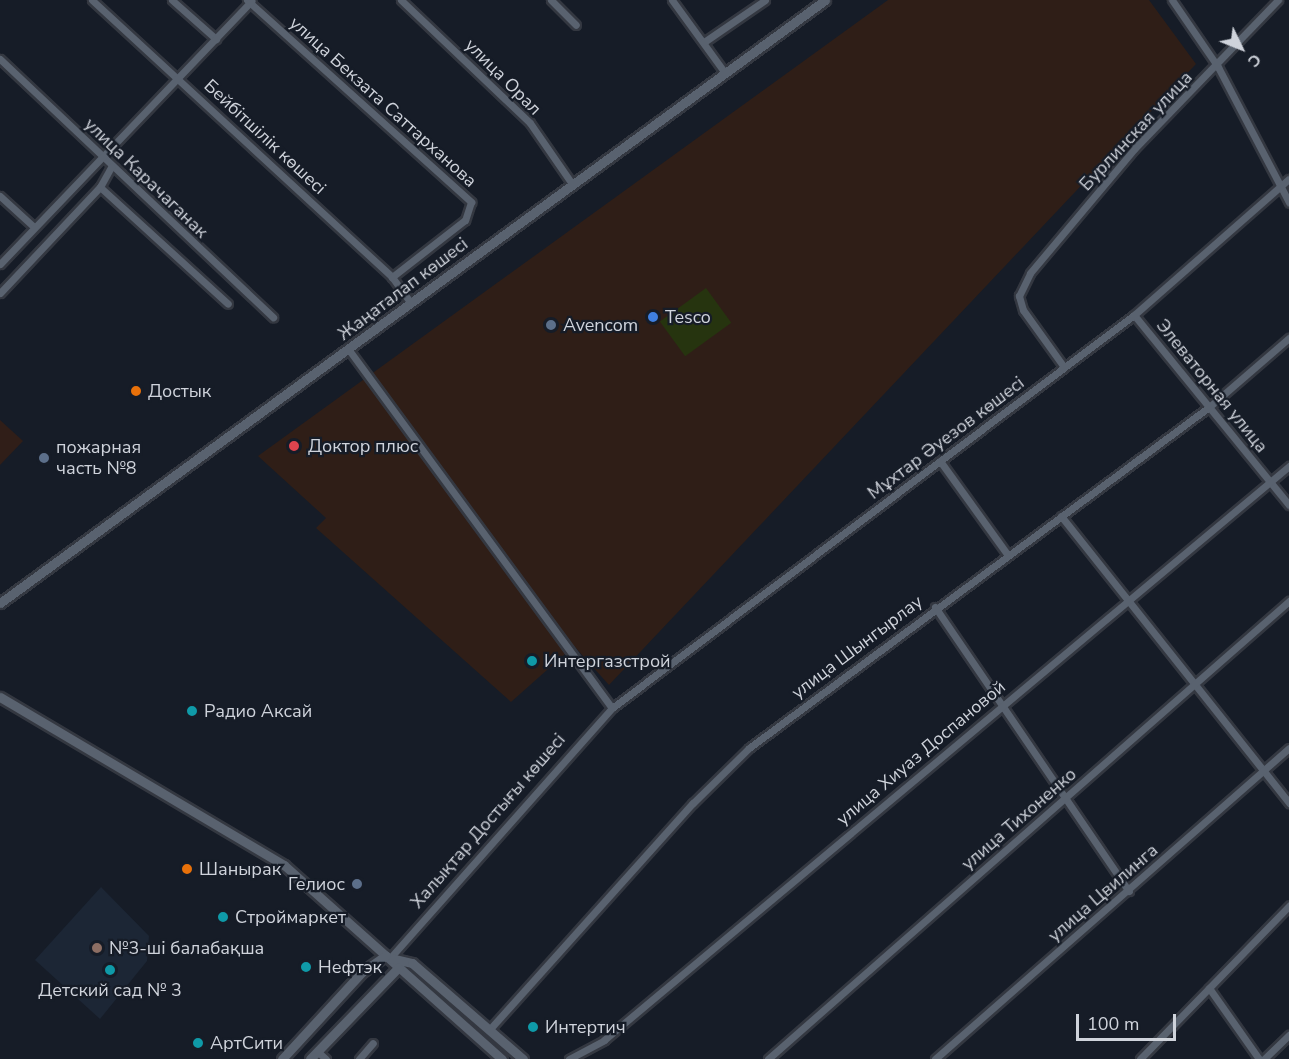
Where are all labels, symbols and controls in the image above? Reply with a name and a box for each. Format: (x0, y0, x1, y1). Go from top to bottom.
street label: улица Бекзата Саттарханова (285, 12, 481, 192)
north arrow (1211, 18, 1271, 78)
street label: улица Орал (460, 34, 546, 120)
text: С (1242, 49, 1266, 72)
street label: Бурлинская улица (1075, 67, 1197, 195)
street label: Бейбітшілік көшесі (200, 75, 330, 199)
street label: улица Карачаганак (80, 113, 212, 243)
street label: Жаңаталап көшесі (334, 233, 472, 345)
place label: Tesco (665, 306, 711, 328)
marker: Tesco (646, 310, 660, 324)
place label: Avencom (563, 314, 638, 336)
street label: Элеваторная улица (1152, 315, 1272, 457)
marker: Avencom (544, 318, 558, 332)
street label: Мұхтар Әуезов көшесі (863, 372, 1029, 504)
place label: Достык (148, 380, 211, 402)
marker: Достык (129, 384, 143, 398)
place label: Доктор плюс (308, 435, 418, 457)
place label: пожарная часть №8 (56, 437, 141, 480)
marker: Доктор плюс (285, 437, 303, 455)
marker: пожарная часть №8 (37, 451, 51, 465)
street label: улица Шынгырлау (787, 591, 927, 703)
place label: Интергазстрой (544, 650, 671, 672)
marker: Интергазстрой (525, 654, 539, 668)
street label: улица Хиуаз Доспановой (832, 676, 1010, 830)
place label: Радио Аксай (204, 700, 312, 722)
marker: Радио Аксай (185, 704, 199, 718)
street label: Халықтар Достығы көшесі (406, 729, 570, 913)
street label: улица Тихоненко (957, 763, 1081, 875)
street label: улица Цвилинга (1044, 839, 1162, 947)
place label: Шанырак (199, 858, 281, 880)
marker: Шанырак (180, 862, 194, 876)
place label: Гелиос (288, 873, 345, 895)
marker: Гелиос (350, 877, 364, 891)
place label: Строймаркет (235, 906, 346, 928)
marker: Строймаркет (216, 910, 230, 924)
place label: №3-ші балабақша (109, 937, 264, 959)
marker: №3-ші балабақша (90, 941, 104, 955)
place label: Нефтэк (318, 956, 382, 978)
marker: Нефтэк (299, 960, 313, 974)
marker: Детский сад № 3 (103, 963, 117, 977)
place label: Детский сад № 3 (38, 979, 182, 1001)
scale bar (1079, 1002, 1180, 1040)
text: 100 m (1087, 1012, 1139, 1036)
place label: Интертич (545, 1016, 626, 1038)
marker: Интертич (526, 1020, 540, 1034)
place label: АртСити (210, 1032, 283, 1054)
marker: АртСити (191, 1036, 205, 1050)

